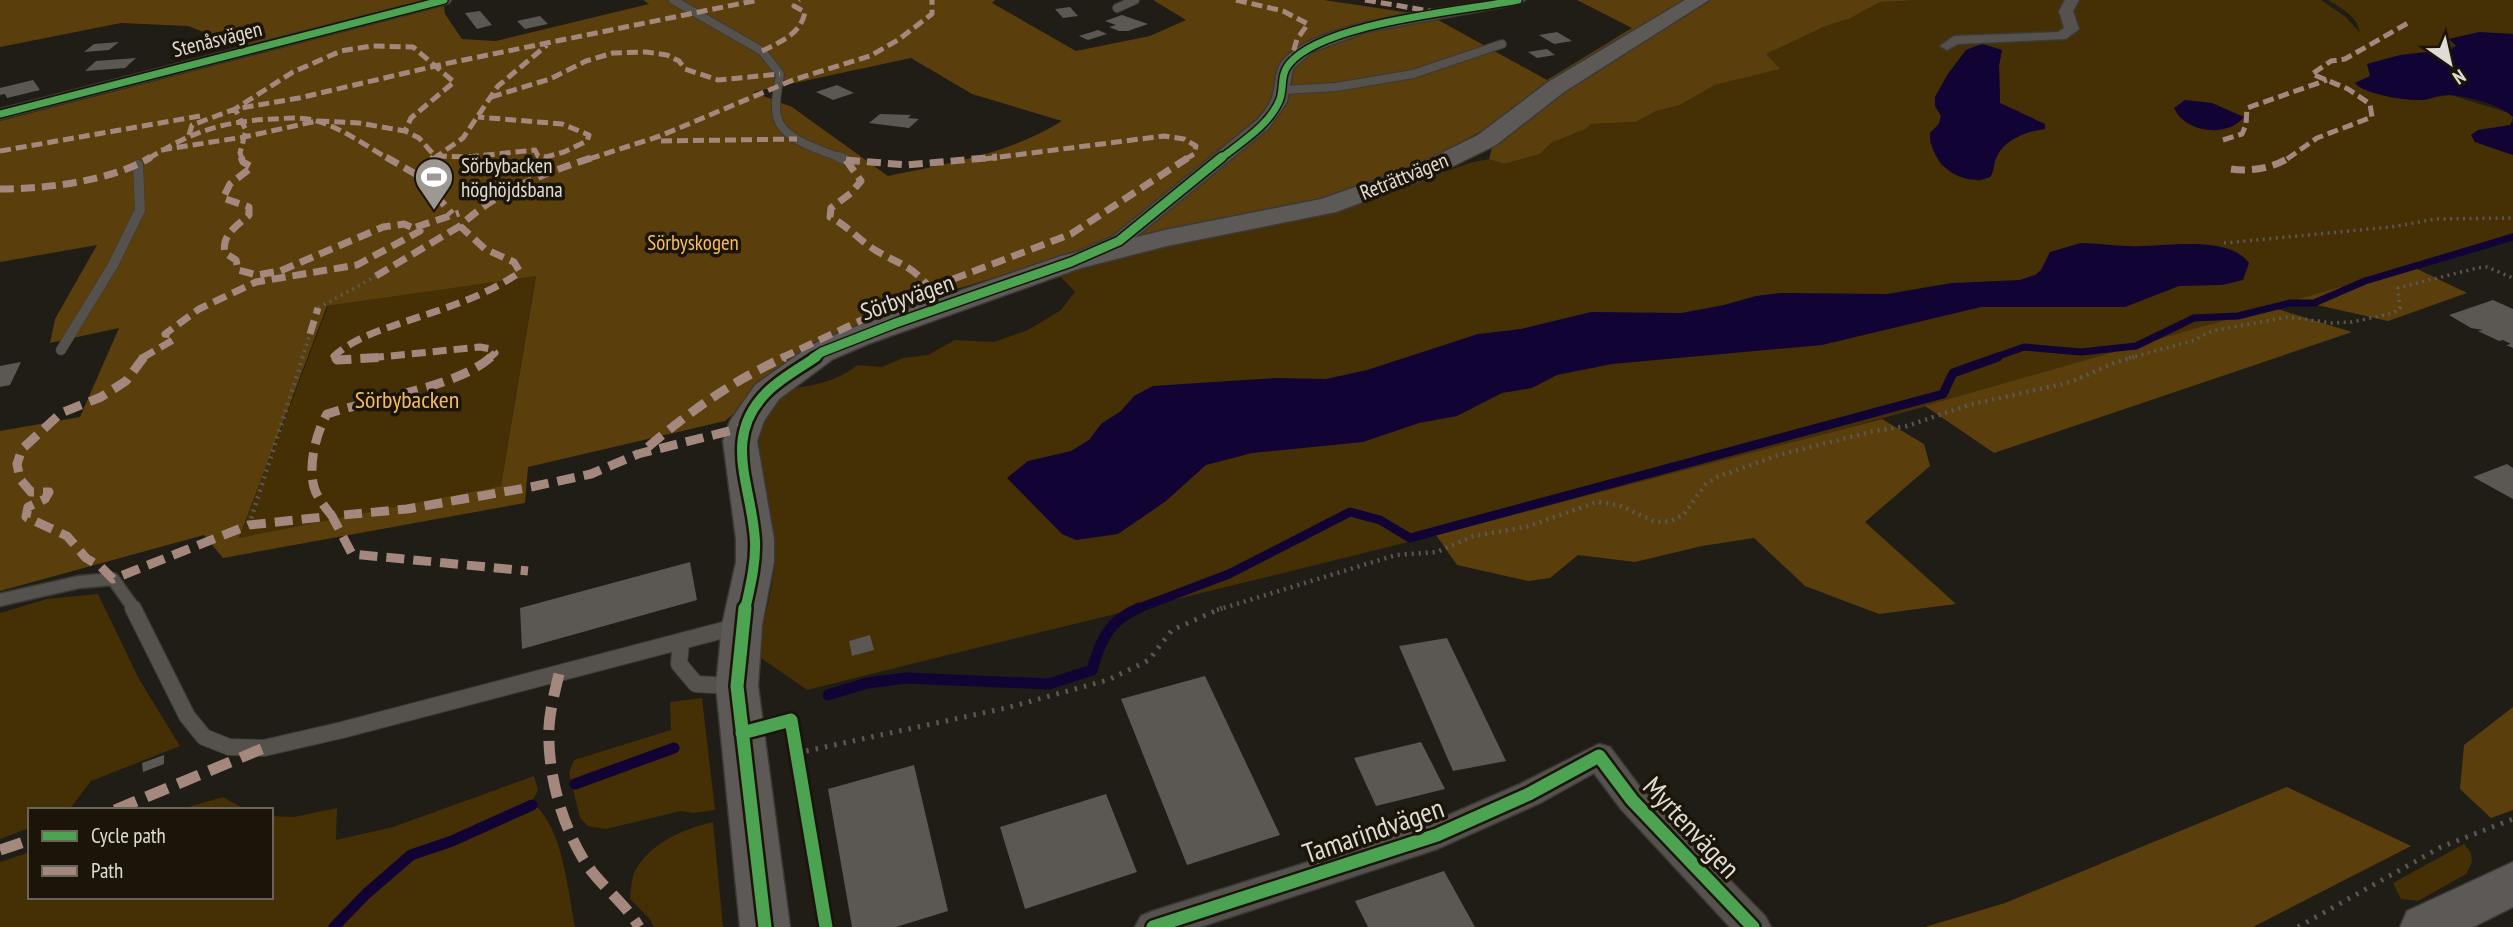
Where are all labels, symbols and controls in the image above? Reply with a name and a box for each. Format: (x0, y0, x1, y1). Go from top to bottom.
street label: Stenåsvägen (169, 15, 265, 63)
north arrow (2415, 28, 2485, 98)
text: N (2449, 64, 2470, 90)
street label: Reträttvägen (1356, 146, 1452, 206)
place label: Sörbybacken höghöjdsbana (461, 152, 563, 203)
sports icon: Sörbybacken höghöjdsbana (413, 156, 455, 211)
park label: Sörbyskogen (647, 229, 739, 256)
street label: Sörbyvägen (856, 267, 958, 327)
park label: Sörbybacken (355, 384, 459, 415)
street label: Myrtenvägen (1635, 768, 1749, 886)
street label: Tamarindvägen (1298, 789, 1448, 871)
legend (28, 808, 273, 899)
text: Cycle path (91, 822, 166, 849)
text: Path (91, 857, 123, 884)

